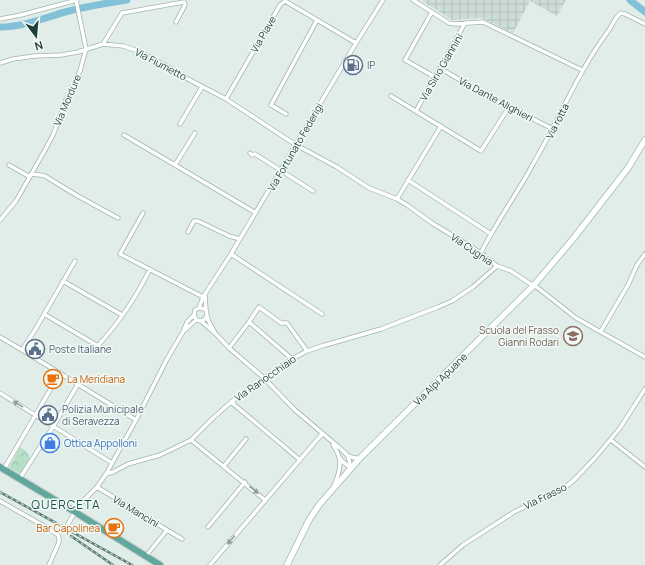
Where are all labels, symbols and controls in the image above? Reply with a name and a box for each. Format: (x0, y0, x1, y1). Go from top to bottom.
street label: Via Piave (247, 13, 279, 55)
north arrow (16, 16, 56, 56)
street label: Via Sirio Giannini (416, 31, 466, 103)
text: N (33, 38, 45, 54)
street label: Via Fiumetto (133, 45, 189, 84)
fuel station icon: IP (342, 54, 364, 76)
place label: IP (367, 58, 375, 72)
street label: Via Mordure (50, 72, 84, 128)
street label: Via Dante Alighieri (456, 73, 536, 125)
street label: Via Fortunato Federigi (264, 100, 326, 194)
street label: Via rotta (542, 101, 572, 141)
street label: Via Cugnia (448, 230, 496, 268)
place label: Scuola del Frasso Gianni Rodari (479, 323, 559, 349)
school or university icon: Scuola del Frasso Gianni Rodari (562, 325, 584, 347)
public building icon: Poste Italiane (24, 338, 46, 360)
place label: Poste Italiane (49, 342, 112, 356)
street label: Via Alpi Apuane (410, 349, 470, 408)
street label: Via Ranocchiaio (231, 351, 299, 405)
cafe icon: La Meridiana (42, 368, 64, 390)
place label: La Meridiana (67, 372, 125, 386)
one-way arrow (13, 400, 23, 408)
place label: Polizia Municipale di Seravezza (62, 402, 144, 428)
public building icon: Polizia Municipale di Seravezza (37, 404, 59, 426)
shop icon: Ottica Appolloni (39, 432, 61, 454)
place label: Ottica Appolloni (64, 436, 137, 450)
street label: Via Frasso (521, 480, 569, 512)
one-way arrow (249, 486, 260, 495)
street label: Via Mancini (110, 492, 162, 530)
district label: QUERCETA (31, 496, 101, 513)
cafe icon: Bar Capolinea (103, 517, 125, 539)
place label: Bar Capolinea (36, 521, 100, 535)
one-way arrow (227, 535, 236, 546)

